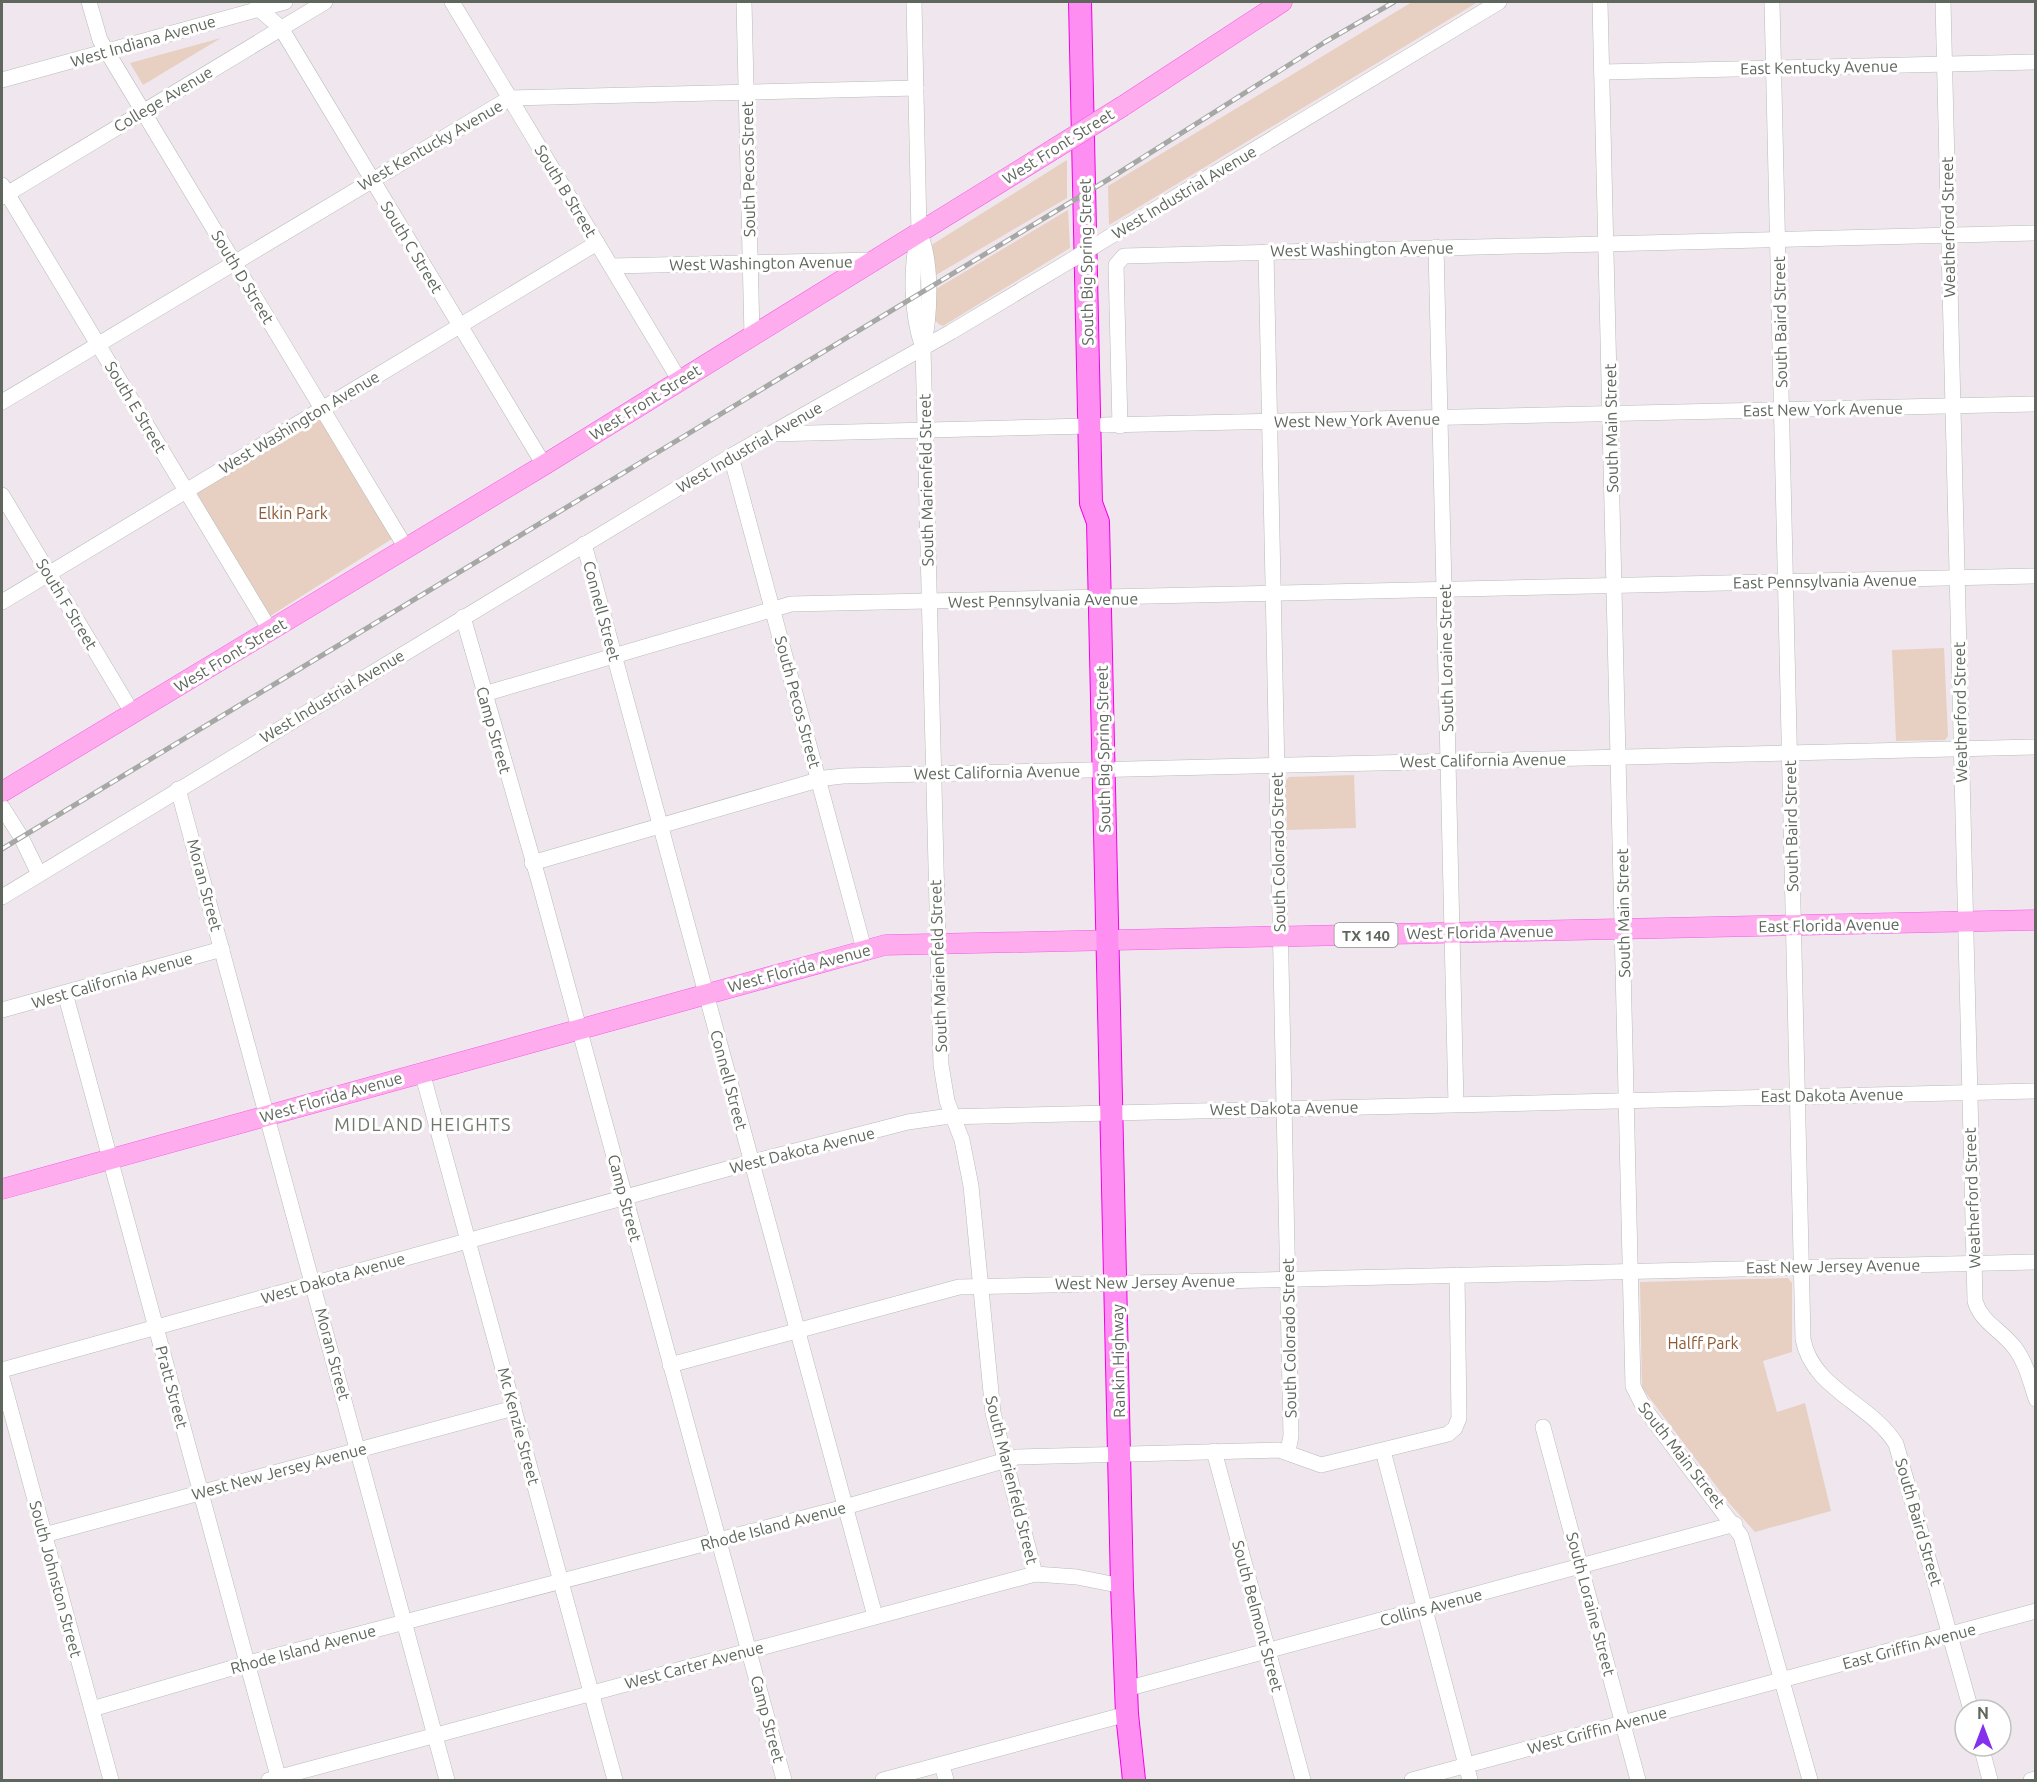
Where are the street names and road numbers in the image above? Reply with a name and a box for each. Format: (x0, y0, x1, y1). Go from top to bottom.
street label: West Indiana Avenue (68, 12, 218, 70)
street label: East Kentucky Avenue (1740, 57, 1898, 77)
street label: College Avenue (110, 62, 216, 136)
street label: West Kentucky Avenue (354, 96, 506, 194)
street label: South Pecos Street (738, 100, 758, 237)
street label: West Front Street (999, 104, 1117, 187)
street label: South B Street (531, 142, 601, 241)
street label: West Industrial Avenue (1109, 142, 1259, 242)
street label: Weatherford Street (1938, 156, 1958, 298)
street label: South Big Spring Street (1076, 178, 1096, 346)
street label: South C Street (377, 198, 447, 297)
street label: South D Street (208, 227, 278, 328)
street label: West Washington Avenue (1270, 238, 1454, 260)
street label: West Washington Avenue (669, 252, 853, 274)
street label: South Baird Street (1770, 255, 1790, 388)
street label: South E Street (102, 358, 171, 457)
street label: West Front Street (586, 360, 704, 443)
street label: South Main Street (1601, 362, 1621, 493)
street label: West Washington Avenue (216, 367, 382, 477)
street label: South Marienfeld Street (915, 393, 937, 567)
street label: West Industrial Avenue (673, 398, 825, 496)
street label: East New York Avenue (1743, 399, 1903, 419)
street label: West New York Avenue (1274, 410, 1440, 430)
street label: South F Street (33, 555, 102, 653)
street label: Connell Street (580, 559, 624, 664)
street label: East Pennsylvania Avenue (1733, 570, 1917, 592)
street label: South Loraine Street (1436, 583, 1456, 732)
street label: West Pennsylvania Avenue (948, 589, 1138, 611)
street label: West Front Street (171, 614, 290, 696)
street label: South Pecos Street (772, 634, 824, 771)
street label: Weatherford Street (1950, 641, 1970, 783)
street label: West Industrial Avenue (257, 646, 407, 746)
street label: South Big Spring Street (1093, 665, 1113, 833)
street label: Camp Street (473, 684, 515, 776)
street label: West California Avenue (1399, 750, 1567, 770)
street label: South Baird Street (1781, 759, 1801, 892)
street label: West California Avenue (913, 762, 1081, 782)
street label: South Colorado Street (1268, 771, 1288, 932)
street label: Moran Street (184, 837, 226, 934)
street label: South Main Street (1613, 847, 1633, 978)
street label: South Marienfeld Street (926, 879, 950, 1053)
street label: East Florida Avenue (1758, 915, 1900, 935)
street label: West Florida Avenue (1406, 922, 1554, 942)
road number: TX 140 (1334, 923, 1398, 947)
street label: West Florida Avenue (725, 940, 873, 996)
street label: West California Avenue (29, 948, 195, 1012)
street label: Connell Street (707, 1028, 751, 1133)
street label: West Florida Avenue (258, 1068, 404, 1126)
street label: East Dakota Avenue (1760, 1085, 1904, 1105)
street label: West Dakota Avenue (1209, 1098, 1359, 1118)
street label: West Dakota Avenue (728, 1123, 876, 1177)
street label: Weatherford Street (1961, 1126, 1983, 1269)
street label: Camp Street (605, 1152, 645, 1244)
street label: West Dakota Avenue (259, 1249, 407, 1307)
street label: East New Jersey Avenue (1746, 1255, 1920, 1277)
street label: South Colorado Street (1279, 1257, 1299, 1418)
street label: West New Jersey Avenue (1055, 1271, 1235, 1293)
street label: Rankin Highway (1108, 1304, 1128, 1418)
street label: Moran Street (312, 1306, 354, 1403)
street label: Pratt Street (152, 1344, 192, 1431)
street label: Mc Kenzie Street (495, 1365, 544, 1487)
street label: South Marienfeld Street (982, 1394, 1042, 1567)
street label: South Main Street (1635, 1398, 1729, 1512)
street label: West New Jersey Avenue (190, 1439, 368, 1503)
street label: South Baird Street (1892, 1456, 1946, 1589)
street label: Rhode Island Avenue (698, 1498, 848, 1554)
street label: South Johnston Street (26, 1499, 86, 1660)
street label: South Loraine Street (1563, 1530, 1619, 1678)
street label: South Belmont Street (1229, 1538, 1287, 1694)
street label: Collins Avenue (1378, 1585, 1484, 1629)
street label: East Griffin Avenue (1840, 1620, 1978, 1672)
street label: Rhode Island Avenue (228, 1621, 378, 1677)
street label: West Carter Avenue (623, 1638, 765, 1692)
street label: Camp Street (748, 1673, 788, 1765)
street label: West Griffin Avenue (1525, 1703, 1669, 1757)

